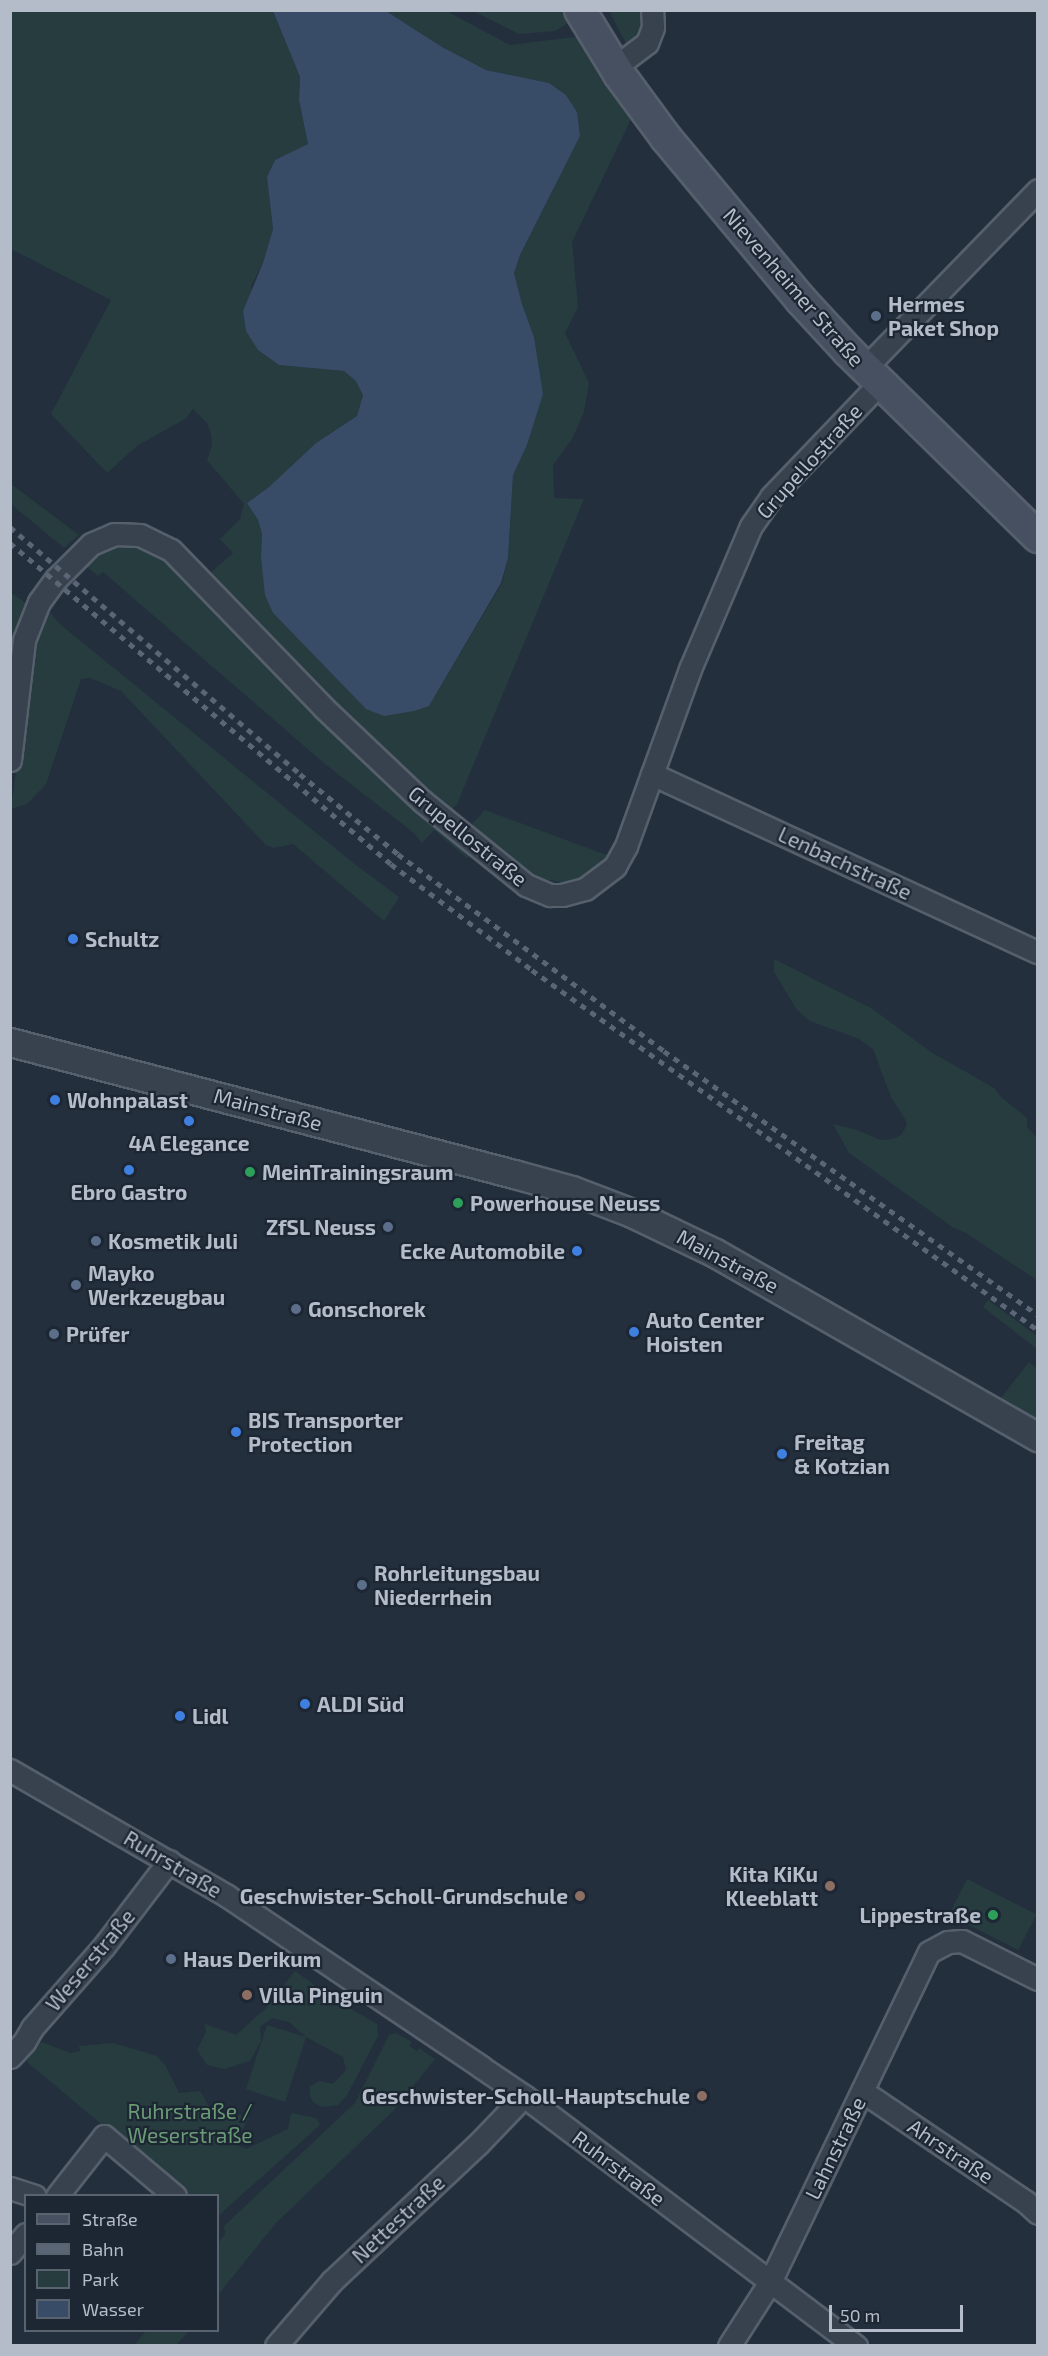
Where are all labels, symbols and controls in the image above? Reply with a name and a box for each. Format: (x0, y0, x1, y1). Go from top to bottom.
street label: Nievenheimer Straße (718, 202, 870, 372)
place label: Hermes Paket Shop (888, 291, 999, 341)
marker: Hermes Paket Shop (869, 309, 883, 323)
street label: Grupellostraße (751, 399, 867, 523)
street label: Grupellostraße (404, 780, 532, 892)
street label: Lenbachstraße (774, 821, 916, 905)
place label: Schultz (85, 926, 159, 952)
marker: Schultz (66, 932, 80, 946)
street label: Mainstraße (211, 1082, 325, 1136)
place label: Wohnpalast (67, 1087, 188, 1113)
marker: Wohnpalast (48, 1093, 62, 1107)
marker: 4A Elegance (182, 1114, 196, 1128)
place label: 4A Elegance (128, 1130, 250, 1156)
place label: MeinTrainingsraum (262, 1159, 453, 1185)
marker: Ebro Gastro (122, 1163, 136, 1177)
marker: MeinTrainingsraum (243, 1165, 257, 1179)
place label: Ebro Gastro (71, 1179, 187, 1205)
place label: Powerhouse Neuss (470, 1190, 661, 1216)
marker: Powerhouse Neuss (451, 1196, 465, 1210)
place label: ZfSL Neuss (265, 1214, 376, 1240)
marker: ZfSL Neuss (381, 1220, 395, 1234)
street label: Mainstraße (673, 1224, 783, 1298)
place label: Kosmetik Juli (108, 1228, 238, 1254)
marker: Kosmetik Juli (89, 1234, 103, 1248)
place label: Ecke Automobile (399, 1238, 565, 1264)
marker: Ecke Automobile (570, 1244, 584, 1258)
place label: Mayko Werkzeugbau (88, 1260, 225, 1310)
marker: Mayko Werkzeugbau (69, 1278, 83, 1292)
place label: Gonschorek (308, 1296, 426, 1322)
marker: Gonschorek (289, 1302, 303, 1316)
place label: Auto Center Hoisten (646, 1307, 764, 1357)
place label: Prüfer (66, 1321, 130, 1347)
marker: Auto Center Hoisten (627, 1325, 641, 1339)
marker: Prüfer (47, 1327, 61, 1341)
place label: BIS Transporter Protection (248, 1407, 403, 1457)
marker: BIS Transporter Protection (229, 1425, 243, 1439)
place label: Freitag & Kotzian (794, 1429, 890, 1479)
marker: Freitag & Kotzian (775, 1447, 789, 1461)
place label: Rohrleitungsbau Niederrhein (374, 1560, 540, 1610)
marker: Rohrleitungsbau Niederrhein (355, 1578, 369, 1592)
place label: ALDI Süd (317, 1691, 404, 1717)
marker: ALDI Süd (298, 1697, 312, 1711)
place label: Lidl (192, 1703, 228, 1729)
marker: Lidl (173, 1709, 187, 1723)
street label: Ruhrstraße (120, 1825, 226, 1903)
place label: Kita KiKu Kleeblatt (726, 1861, 818, 1911)
marker: Kita KiKu Kleeblatt (823, 1879, 837, 1893)
place label: Geschwister-Scholl-Grundschule (240, 1883, 568, 1909)
marker: Geschwister-Scholl-Grundschule (573, 1889, 587, 1903)
place label: Lippestraße (860, 1902, 981, 1928)
street label: Weserstraße (40, 1904, 140, 2016)
marker: Lippestraße (986, 1908, 1000, 1922)
place label: Haus Derikum (183, 1946, 321, 1972)
marker: Haus Derikum (164, 1952, 178, 1966)
place label: Villa Pinguin (259, 1982, 383, 2008)
marker: Villa Pinguin (240, 1988, 254, 2002)
place label: Geschwister-Scholl-Hauptschule (362, 2083, 690, 2109)
marker: Geschwister-Scholl-Hauptschule (695, 2089, 709, 2103)
street label: Lahnstraße (799, 2093, 871, 2203)
park label: Ruhrstraße / Weserstraße (127, 2098, 253, 2148)
street label: Ahrstraße (903, 2113, 999, 2189)
street label: Ruhrstraße (568, 2125, 670, 2211)
street label: Nettestraße (346, 2170, 450, 2268)
legend (24, 2194, 219, 2332)
text: Straße (82, 2208, 138, 2230)
text: Bahn (82, 2238, 124, 2260)
text: Park (82, 2268, 119, 2290)
scale bar (832, 2293, 966, 2331)
text: Wasser (82, 2298, 144, 2320)
text: 50 m (840, 2304, 880, 2326)

